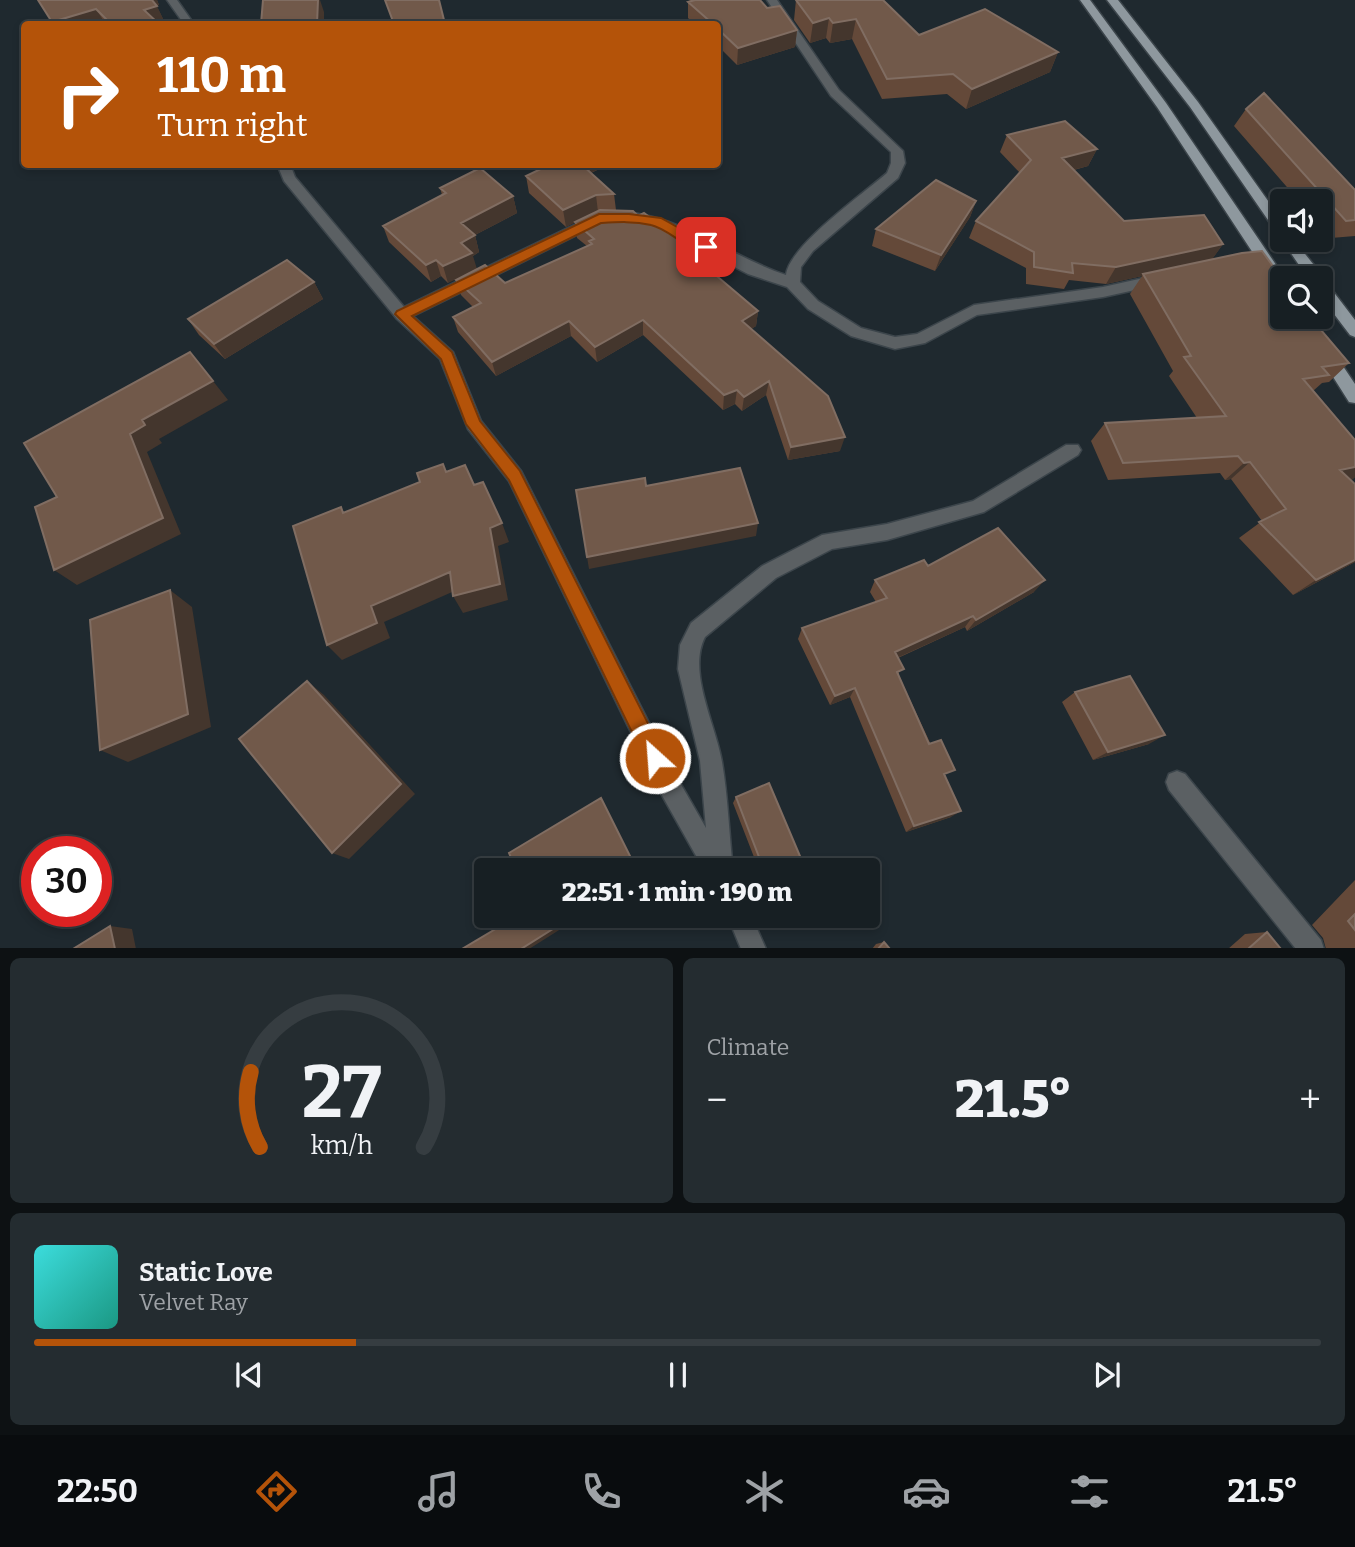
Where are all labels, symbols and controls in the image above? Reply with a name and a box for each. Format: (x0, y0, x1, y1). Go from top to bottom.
text: 110 m (157, 46, 286, 105)
icon: right (42, 49, 133, 140)
text: Turn right (157, 106, 308, 144)
map controls (1270, 189, 1333, 329)
button: sound (1270, 189, 1333, 252)
pin (676, 217, 736, 277)
icon: arrive (687, 228, 725, 266)
button: search (1270, 266, 1333, 329)
position arrow (618, 721, 692, 795)
speed limit sign: 30 (21, 836, 112, 927)
text: 22:51 · 1 min · 190 m (562, 877, 792, 908)
text: Climate (707, 1033, 789, 1061)
text: 27 (301, 1049, 381, 1136)
text: 21.5° (955, 1068, 1072, 1131)
text: − (707, 1077, 727, 1123)
text: + (1299, 1077, 1321, 1123)
text: km/h (310, 1130, 373, 1160)
text: Static Love (139, 1257, 273, 1288)
text: Velvet Ray (139, 1288, 248, 1316)
icon: previous (230, 1356, 268, 1394)
icon: pause (659, 1356, 697, 1394)
icon: next (1088, 1356, 1126, 1394)
icon: directions (252, 1467, 301, 1516)
icon: music (414, 1467, 463, 1516)
icon: phone (577, 1467, 626, 1516)
icon: climate (740, 1467, 789, 1516)
icon: car (902, 1467, 951, 1516)
icon: filters (1065, 1467, 1114, 1516)
text: 22:50 (57, 1472, 138, 1510)
text: 21.5° (1227, 1472, 1298, 1510)

